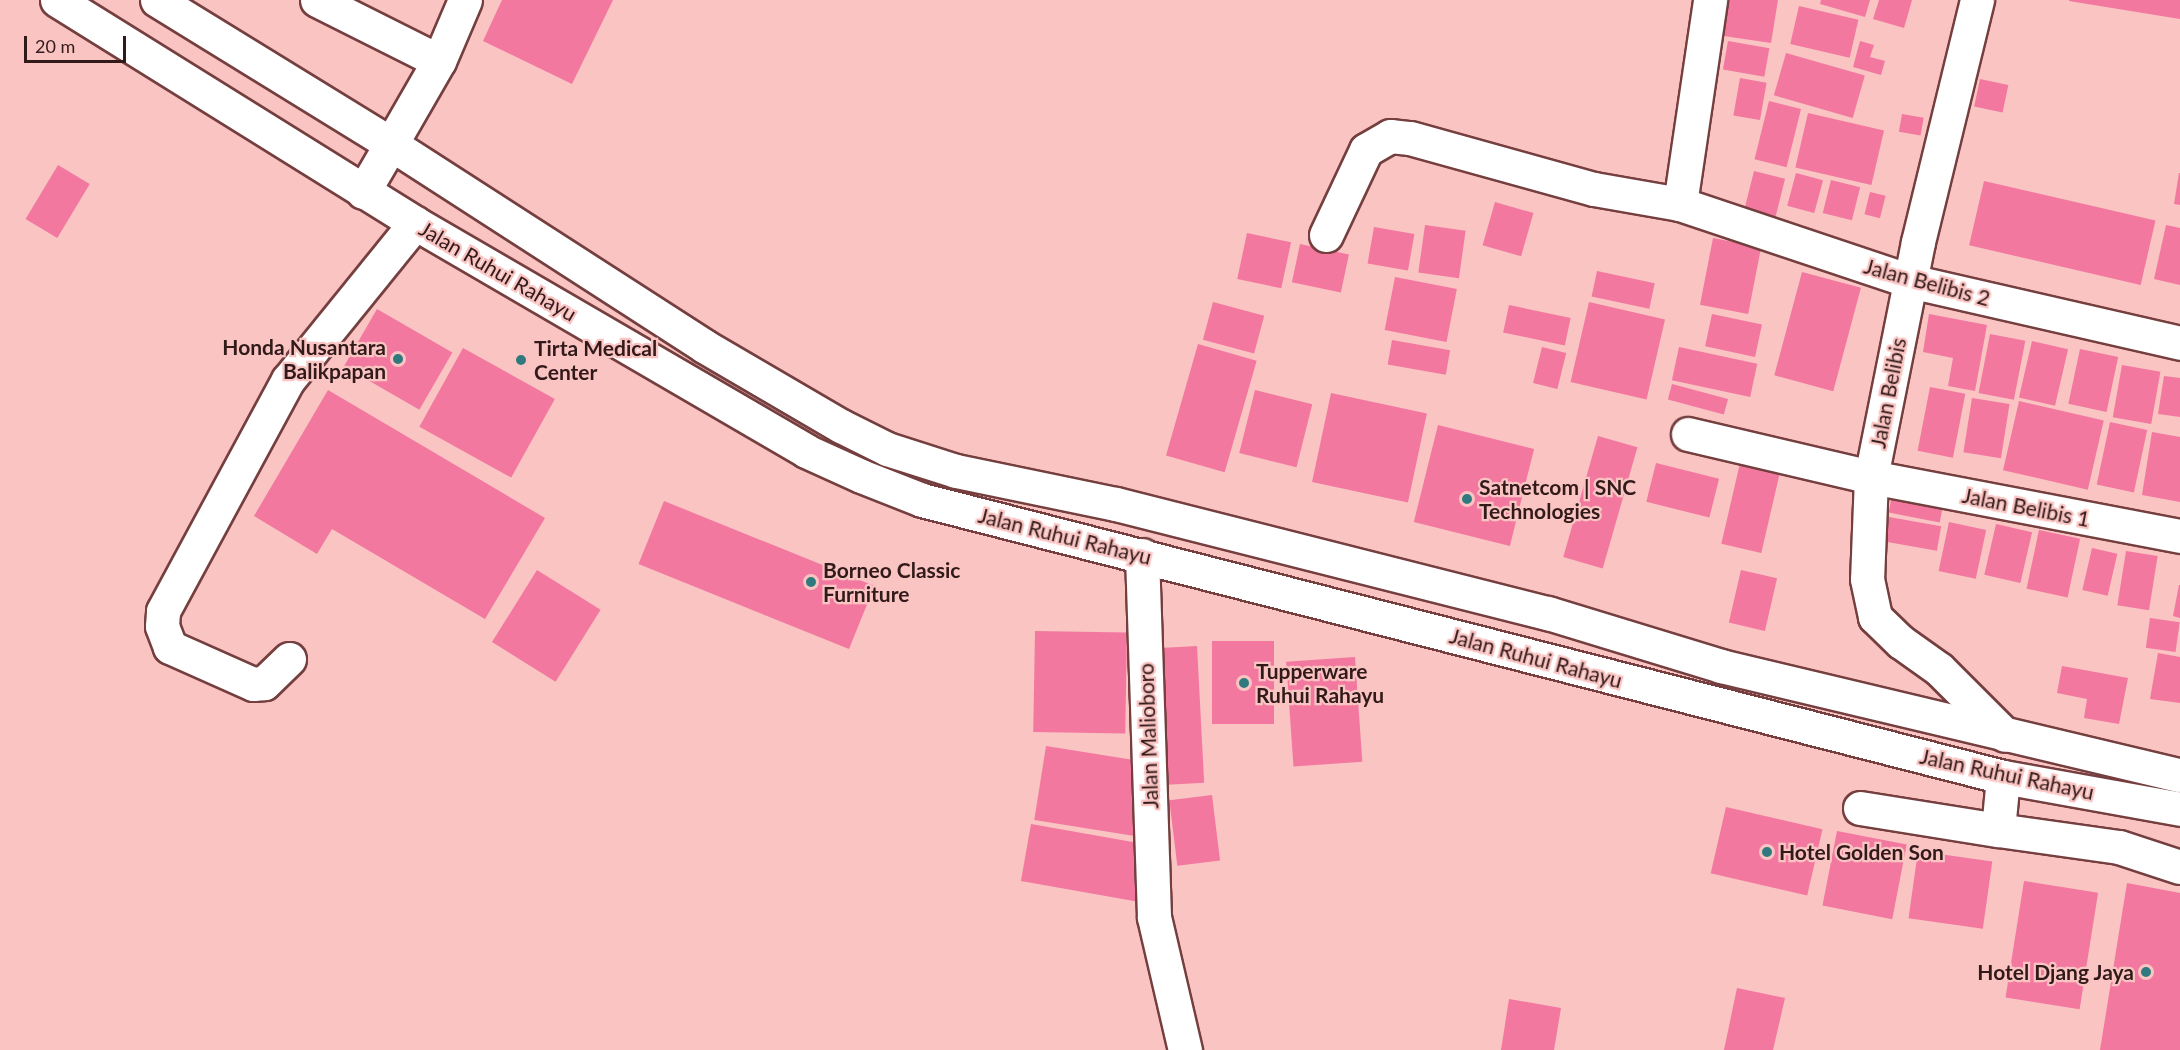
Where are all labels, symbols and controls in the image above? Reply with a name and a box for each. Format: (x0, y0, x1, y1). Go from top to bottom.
scale bar (27, 24, 129, 62)
text: 20 m (35, 35, 75, 57)
street label: Jalan Ruhui Rahayu (415, 216, 581, 326)
street label: Jalan Belibis 2 (1861, 253, 1993, 311)
place label: Honda Nusantara Balikpapan (222, 334, 386, 384)
place label: Tirta Medical Center (534, 335, 657, 385)
street label: Jalan Belibis (1865, 336, 1911, 450)
marker: Tirta Medical Center (512, 351, 530, 369)
marker: Honda Nusantara Balikpapan (391, 352, 405, 366)
place label: Satnetcom | SNC Technologies (1479, 474, 1636, 524)
street label: Jalan Belibis 1 (1960, 482, 2092, 532)
marker: Satnetcom | SNC Technologies (1460, 492, 1474, 506)
street label: Jalan Ruhui Rahayu (976, 502, 1154, 570)
place label: Borneo Classic Furniture (823, 557, 960, 607)
marker: Borneo Classic Furniture (804, 575, 818, 589)
street label: Jalan Ruhui Rahayu (1447, 623, 1625, 693)
place label: Tupperware Ruhui Rahayu (1256, 658, 1384, 708)
street label: Jalan Malioboro (1133, 663, 1163, 809)
marker: Tupperware Ruhui Rahayu (1237, 676, 1251, 690)
street label: Jalan Ruhui Rahayu (1918, 743, 2096, 805)
place label: Hotel Golden Son (1779, 839, 1944, 865)
marker: Hotel Golden Son (1760, 845, 1774, 859)
place label: Hotel Djang Jaya (1977, 959, 2134, 985)
marker: Hotel Djang Jaya (2139, 965, 2153, 979)

